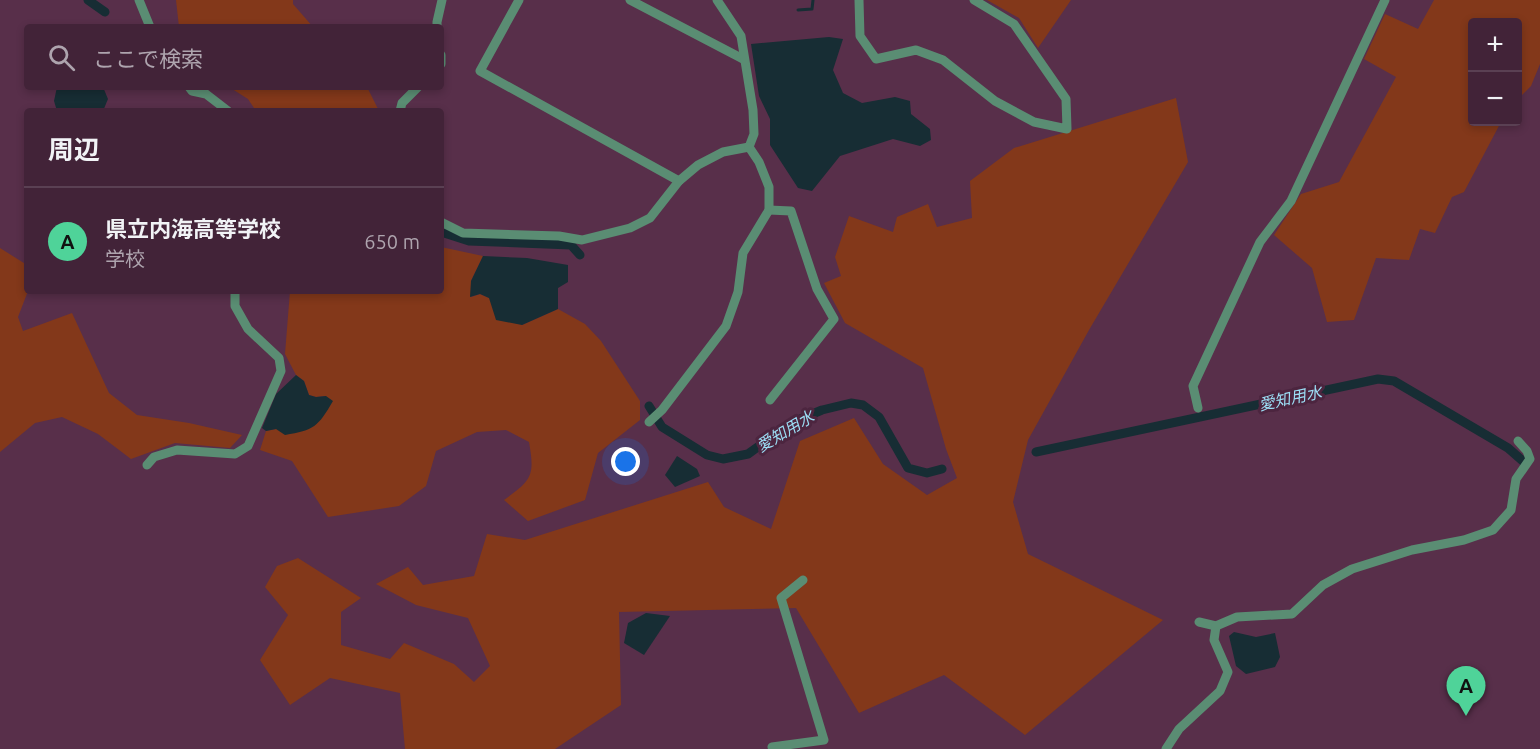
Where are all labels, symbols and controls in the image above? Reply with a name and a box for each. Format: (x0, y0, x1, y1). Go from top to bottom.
map controls (1468, 18, 1522, 126)
button: + (1468, 18, 1522, 72)
search box (24, 24, 444, 90)
icon: search (45, 41, 78, 74)
text: ここで検索 (93, 46, 203, 71)
button: − (1468, 72, 1522, 126)
text: 周辺 (48, 135, 100, 164)
text: 県立内海高等学校 (105, 216, 281, 241)
text: A (60, 230, 75, 253)
text: 650 m (364, 230, 420, 253)
text: 学校 (105, 247, 145, 270)
water label: 愛知用水 (1257, 382, 1325, 413)
water label: 愛知用水 (753, 406, 819, 455)
your location (611, 447, 640, 476)
pin: A (1446, 666, 1486, 716)

